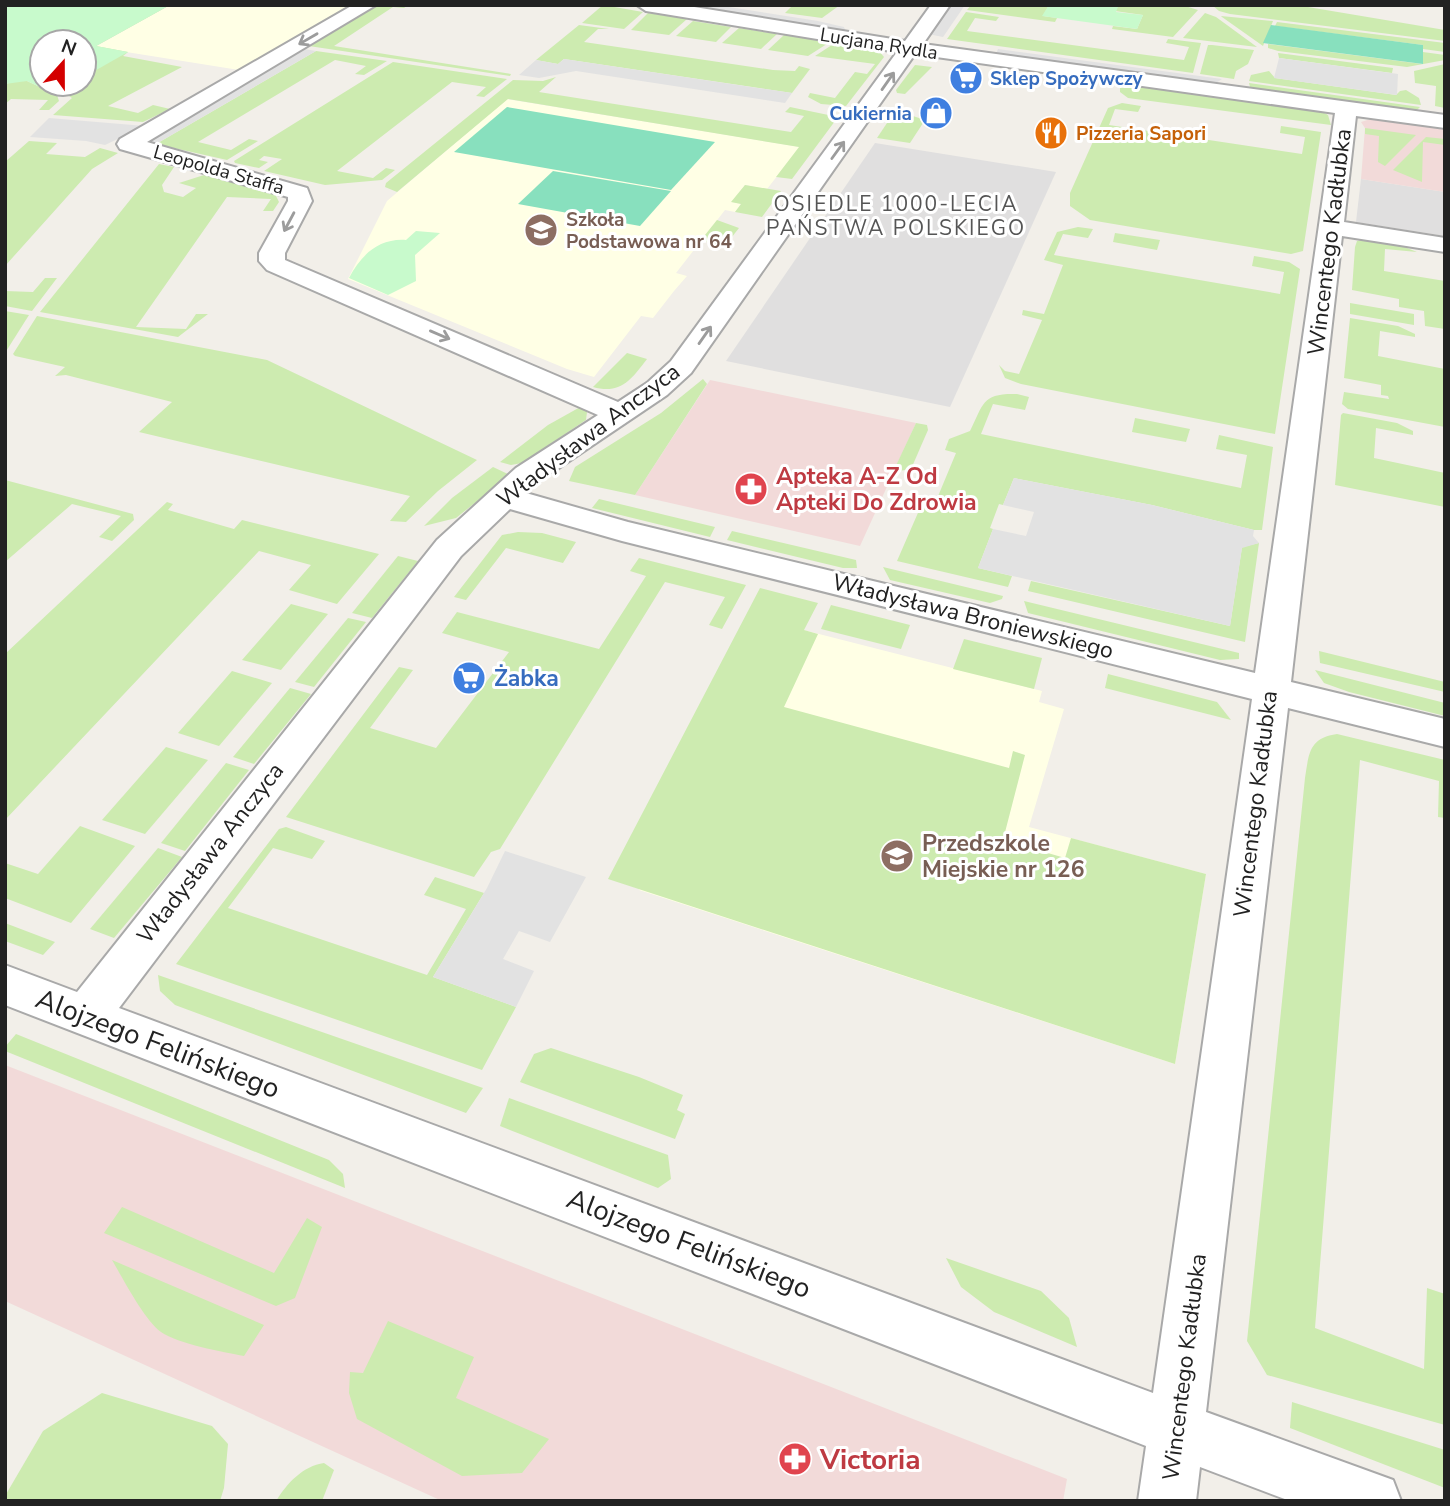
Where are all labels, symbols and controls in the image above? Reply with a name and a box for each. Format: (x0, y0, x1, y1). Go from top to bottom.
street label: Lucjana Rydla (818, 22, 940, 66)
north arrow (28, 28, 98, 98)
one-way arrow (299, 32, 319, 46)
text: N (57, 33, 80, 63)
supermarket icon: Sklep Spożywczy (947, 59, 985, 97)
place label: Sklep Spożywczy (990, 66, 1144, 92)
one-way arrow (880, 71, 895, 90)
shop icon: Cukiernia (917, 94, 955, 132)
place label: Cukiernia (829, 101, 912, 127)
restaurant icon: Pizzeria Sapori (1032, 114, 1070, 152)
place label: Pizzeria Sapori (1076, 121, 1206, 147)
street label: Wincentego Kadłubka (1300, 127, 1359, 357)
street label: Leopolda Staffa (150, 139, 287, 201)
one-way arrow (830, 141, 845, 160)
district label: OSIEDLE 1000-LECIA PAŃSTWA POLSKIEGO (766, 190, 1026, 242)
place label: Szkoła Podstawowa nr 64 (566, 207, 732, 255)
one-way arrow (282, 211, 295, 232)
school or university icon: Szkoła Podstawowa nr 64 (522, 211, 560, 249)
one-way arrow (698, 326, 712, 345)
one-way arrow (428, 329, 450, 342)
street label: Władysława Anczyca (490, 356, 686, 515)
place label: Apteka A-Z Od Apteki Do Zdrowia (776, 461, 977, 518)
pharmacy icon: Apteka A-Z Od Apteki Do Zdrowia (732, 470, 770, 508)
street label: Władysława Broniewskiego (829, 566, 1117, 666)
supermarket icon: Żabka (450, 659, 488, 697)
place label: Żabka (494, 663, 559, 694)
street label: Wincentego Kadłubka (1226, 689, 1285, 919)
street label: Władysława Anczyca (130, 756, 291, 950)
place label: Przedszkole Miejskie nr 126 (922, 828, 1084, 885)
school or university icon: Przedszkole Miejskie nr 126 (878, 837, 916, 875)
street label: Alojzego Felińskiego (30, 980, 285, 1108)
street label: Alojzego Felińskiego (561, 1180, 816, 1308)
street label: Wincentego Kadłubka (1155, 1252, 1214, 1482)
pharmacy icon: Victoria (776, 1440, 814, 1478)
place label: Victoria (819, 1441, 921, 1479)

